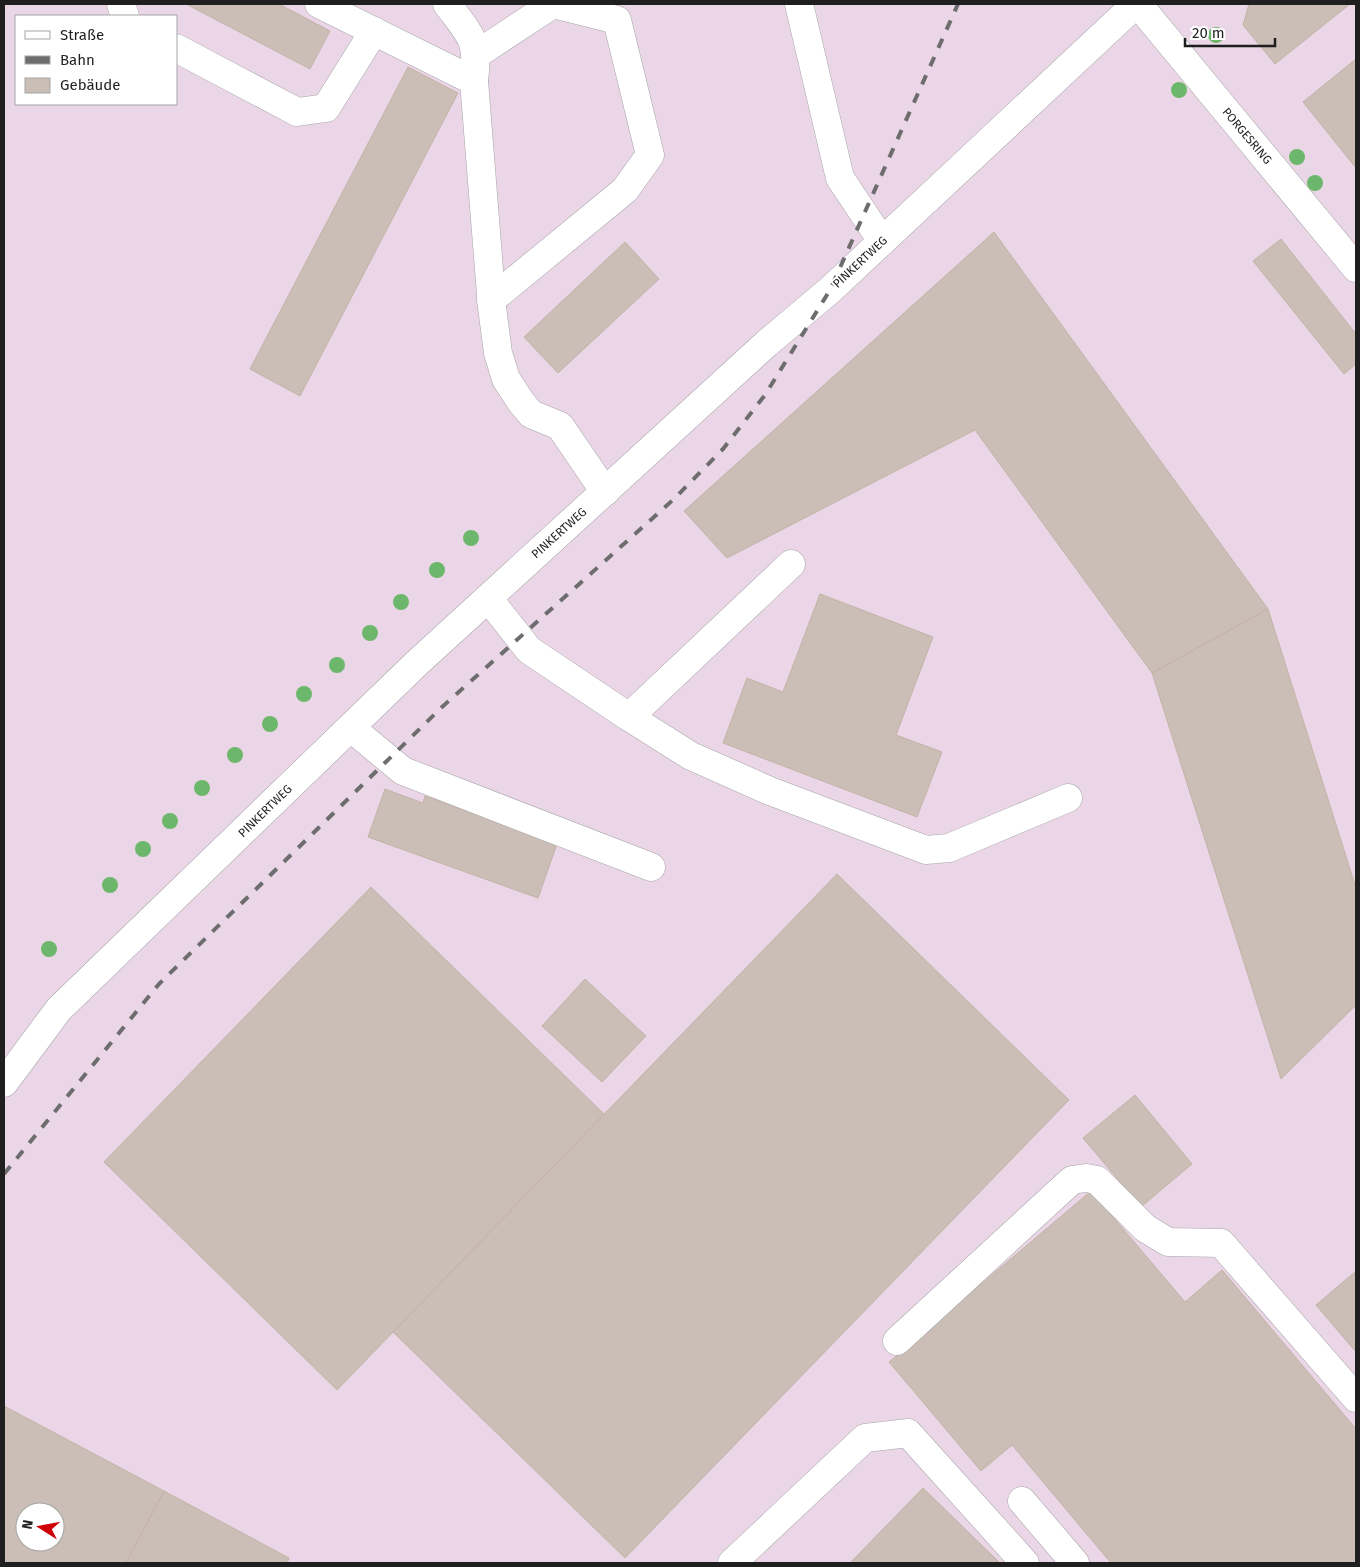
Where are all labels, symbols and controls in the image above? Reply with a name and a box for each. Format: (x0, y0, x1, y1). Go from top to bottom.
legend (15, 15, 178, 105)
scale bar (1185, 15, 1275, 47)
text: 20 m (1192, 24, 1225, 42)
text: Straße (60, 26, 104, 44)
text: Bahn (60, 51, 95, 69)
text: Gebäude (60, 76, 120, 94)
street label: PORGESRING (1219, 105, 1275, 167)
street label: PINKERTWEG (830, 233, 890, 291)
street label: PINKERTWEG (529, 505, 589, 561)
street label: PINKERTWEG (235, 782, 295, 840)
north arrow (15, 1502, 65, 1552)
text: N (18, 1518, 37, 1531)

